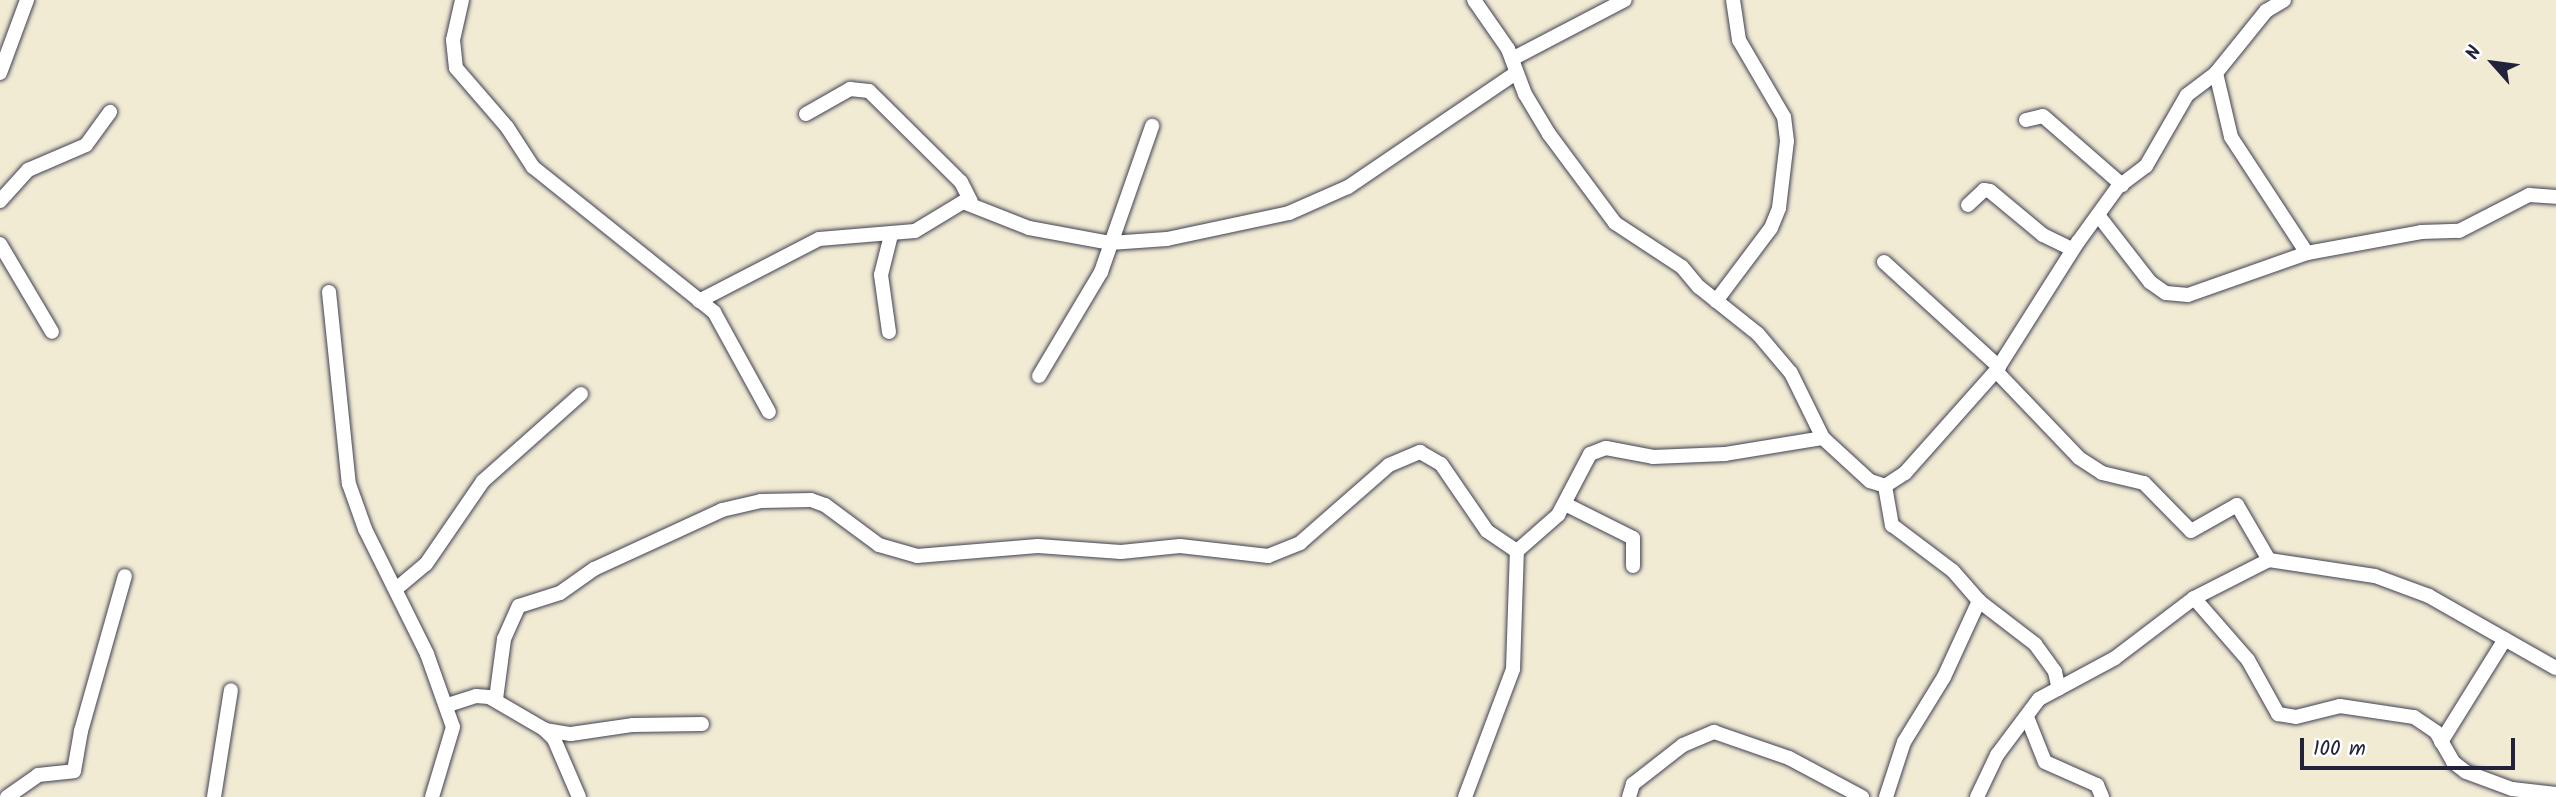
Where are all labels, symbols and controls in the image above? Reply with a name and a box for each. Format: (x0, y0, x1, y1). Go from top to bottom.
north arrow (2458, 28, 2528, 98)
text: N (2458, 41, 2491, 65)
scale bar (2304, 724, 2519, 768)
text: 100 m (2313, 733, 2366, 766)

